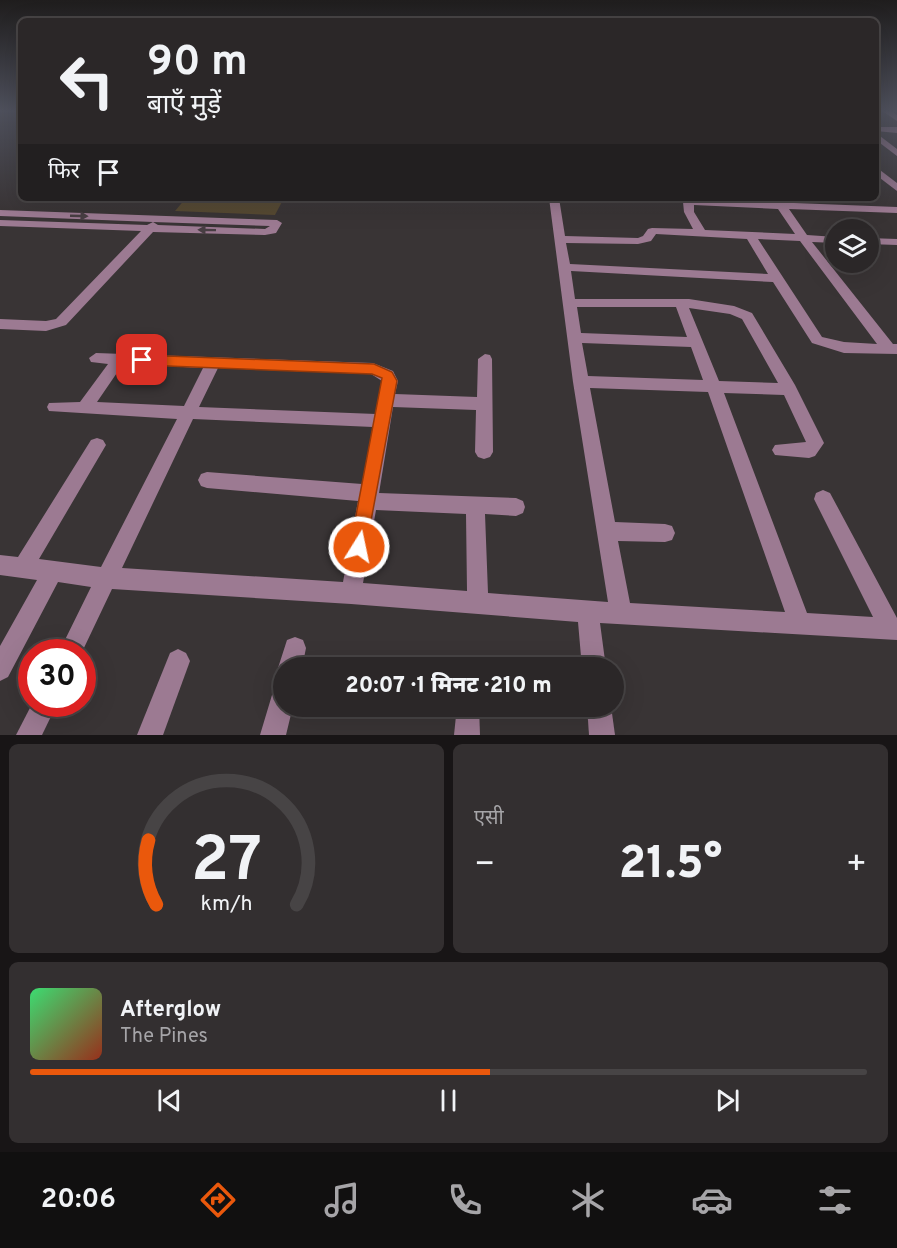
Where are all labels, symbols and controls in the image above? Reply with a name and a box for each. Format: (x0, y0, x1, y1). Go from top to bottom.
text: 90 m (147, 37, 248, 90)
icon: left (48, 42, 126, 120)
text: बाएँ मुड़ें (147, 89, 221, 123)
icon: arrive (92, 156, 125, 189)
text: फिर (48, 159, 80, 186)
one-way arrow (70, 211, 89, 220)
map controls (825, 219, 879, 273)
button: layers (825, 219, 879, 273)
one-way arrow (197, 226, 216, 235)
pin (116, 334, 167, 385)
icon: arrive (125, 343, 158, 376)
position arrow (327, 515, 391, 579)
speed limit sign: 30 (18, 639, 96, 717)
text: 20:07 · 1 मिनट · 210 m (345, 673, 552, 700)
text: एसी (474, 806, 504, 832)
text: 27 (191, 824, 262, 903)
text: 21.5° (619, 837, 722, 894)
text: − (474, 845, 495, 887)
text: + (846, 845, 867, 887)
text: km/h (200, 892, 253, 919)
text: Afterglow (120, 997, 221, 1024)
text: The Pines (120, 1024, 208, 1050)
icon: previous (153, 1084, 186, 1117)
icon: pause (432, 1084, 465, 1117)
icon: next (711, 1084, 744, 1117)
icon: directions (197, 1179, 239, 1221)
icon: music (321, 1179, 363, 1221)
icon: phone (444, 1179, 486, 1221)
icon: climate (567, 1179, 609, 1221)
icon: car (691, 1179, 733, 1221)
icon: filters (814, 1179, 856, 1221)
text: 20:06 (41, 1183, 116, 1217)

